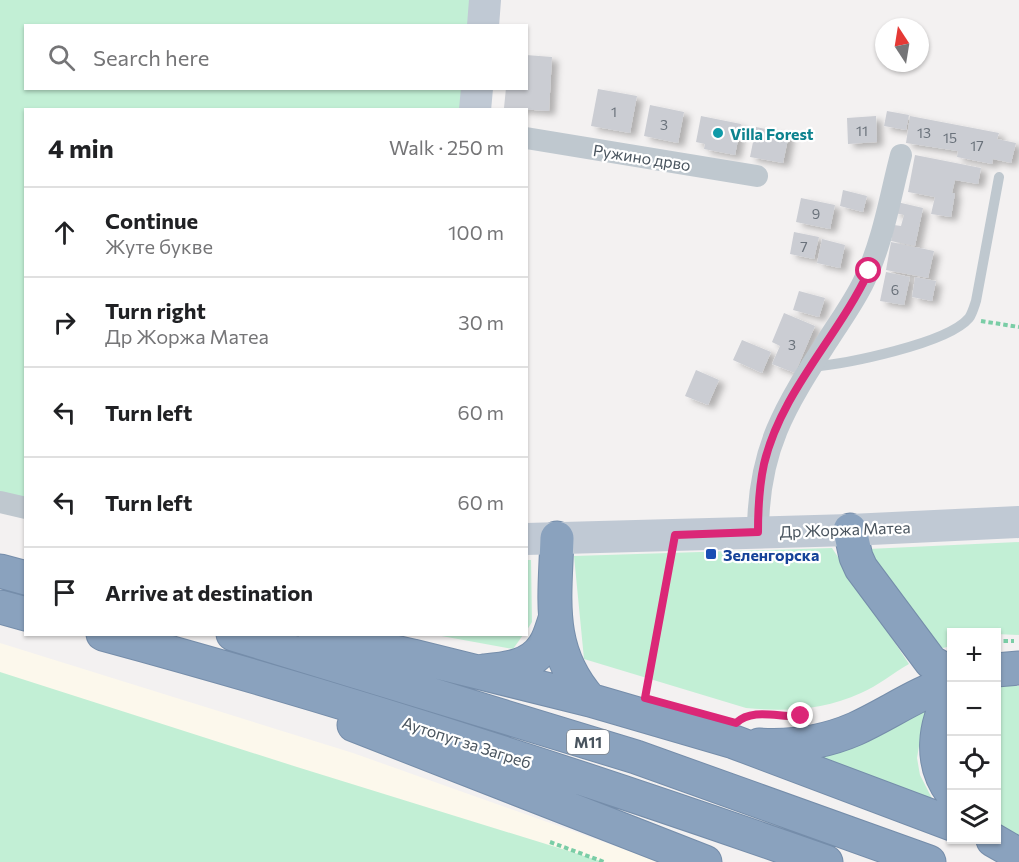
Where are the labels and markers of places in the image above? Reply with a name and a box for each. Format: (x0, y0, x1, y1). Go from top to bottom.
place label: Villa Forest (730, 124, 814, 143)
marker: Villa Forest (711, 126, 725, 140)
place label: Зеленгорска (723, 545, 819, 564)
marker: Зеленгорска (704, 547, 718, 561)

